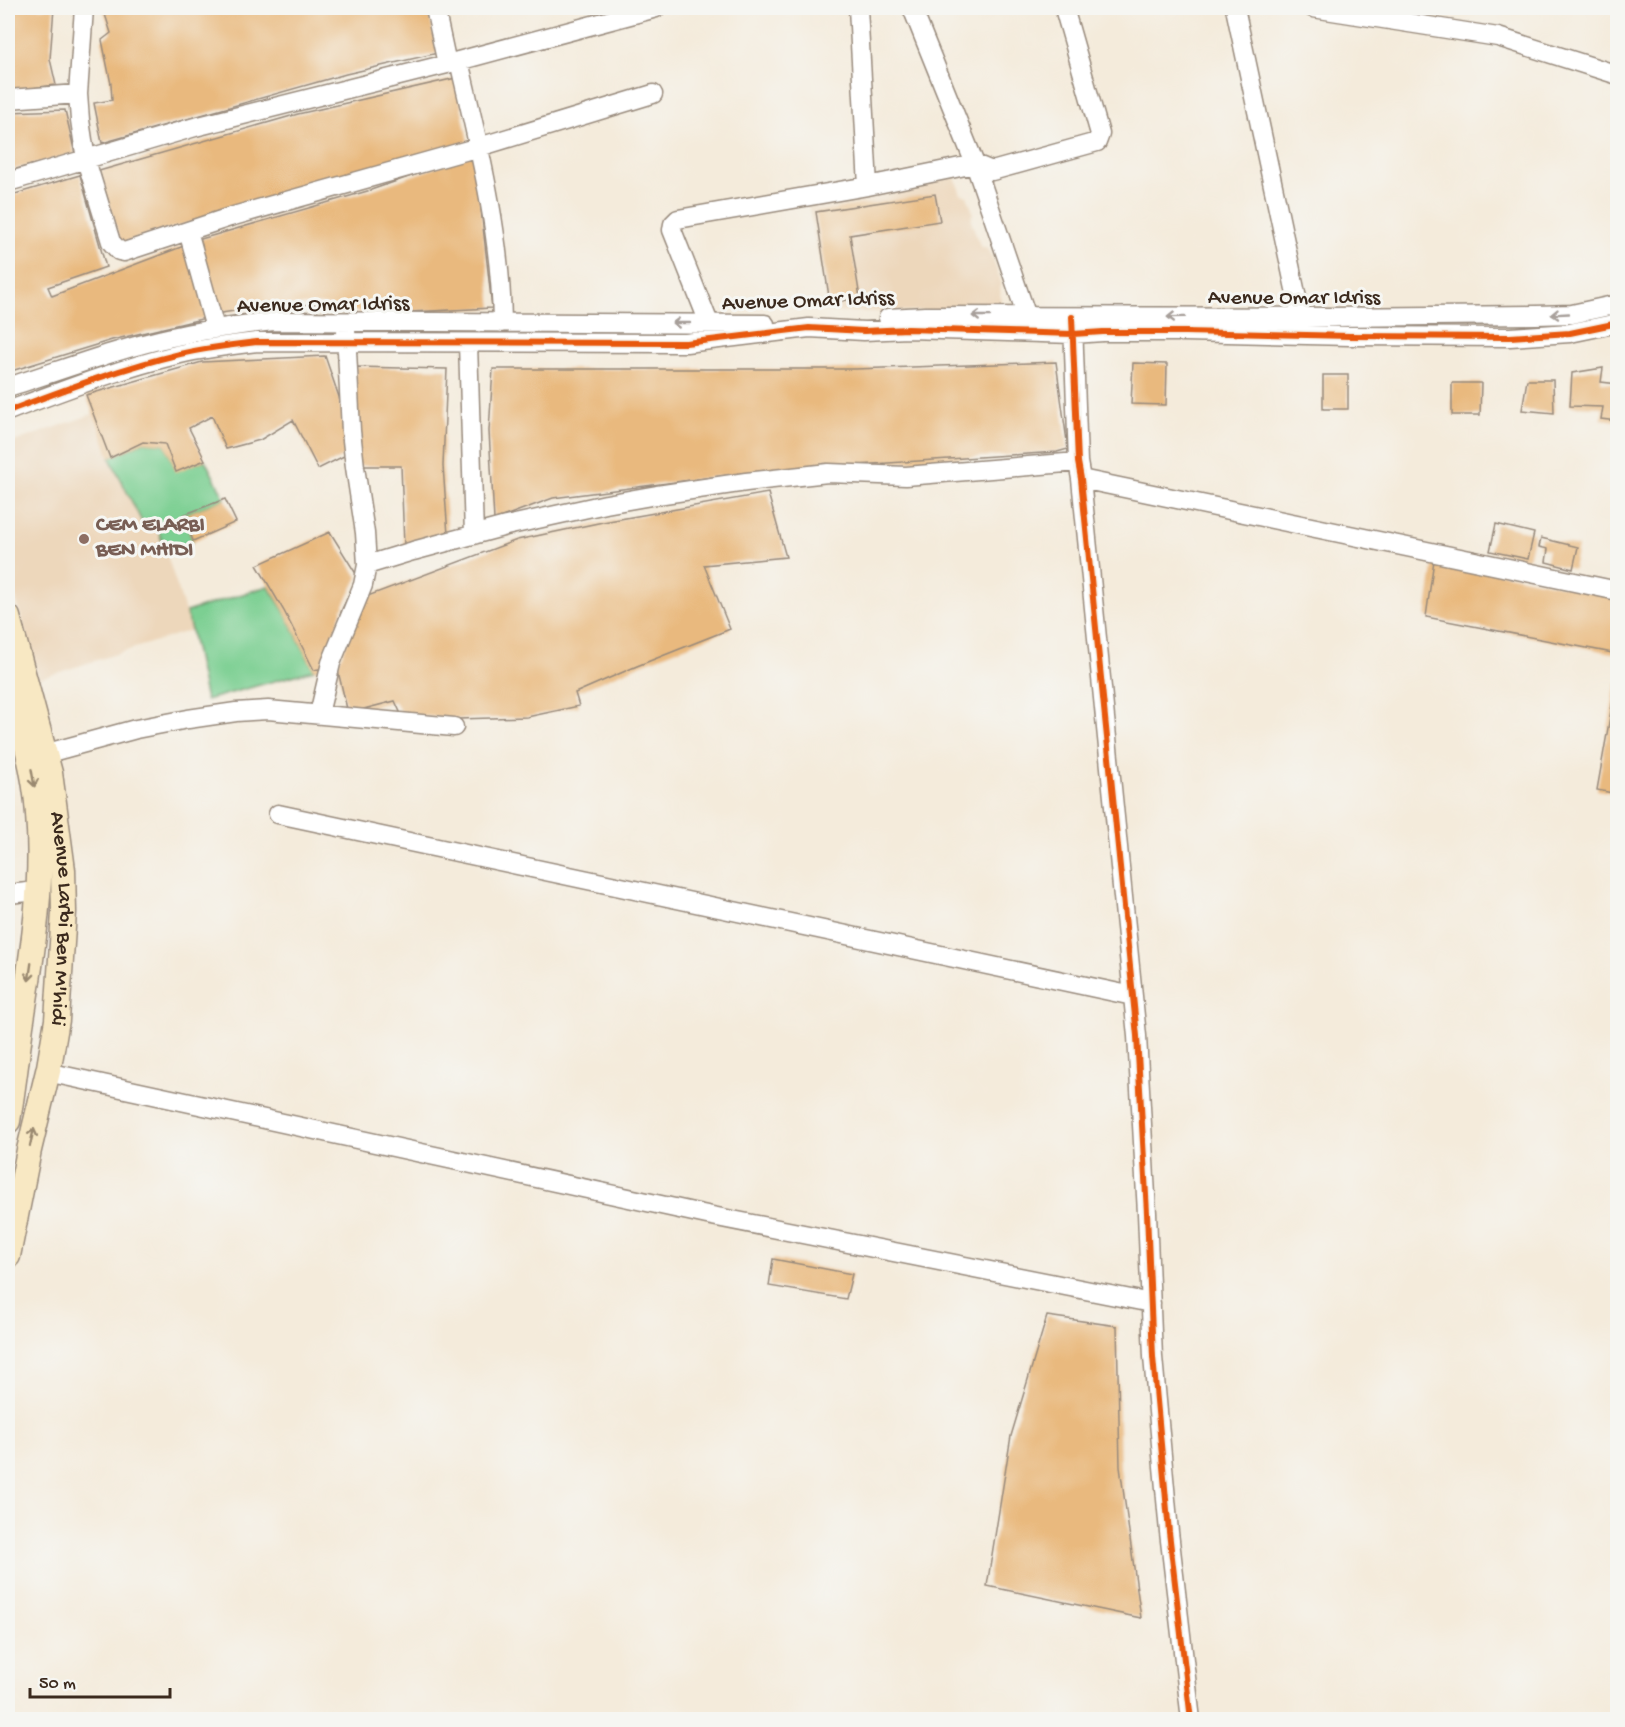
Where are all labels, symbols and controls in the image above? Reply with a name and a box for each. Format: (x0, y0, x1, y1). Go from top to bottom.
street label: Avenue Omar Idriss (721, 286, 895, 318)
street label: Avenue Omar Idriss (1208, 286, 1381, 312)
street label: Avenue Omar Idriss (237, 291, 410, 321)
one-way arrow (1551, 309, 1571, 320)
one-way arrow (972, 310, 992, 322)
one-way arrow (1167, 311, 1187, 323)
one-way arrow (672, 317, 692, 329)
place label: CEM ELARBI BEN MHIDI (95, 513, 205, 564)
marker: CEM ELARBI BEN MHIDI (77, 532, 91, 546)
one-way arrow (28, 768, 39, 787)
street label: Avenue Larbi Ben M'hidi (42, 810, 77, 1028)
one-way arrow (24, 962, 35, 981)
one-way arrow (26, 1128, 38, 1147)
scale bar (30, 1661, 170, 1699)
text: 50 m (39, 1674, 76, 1695)

